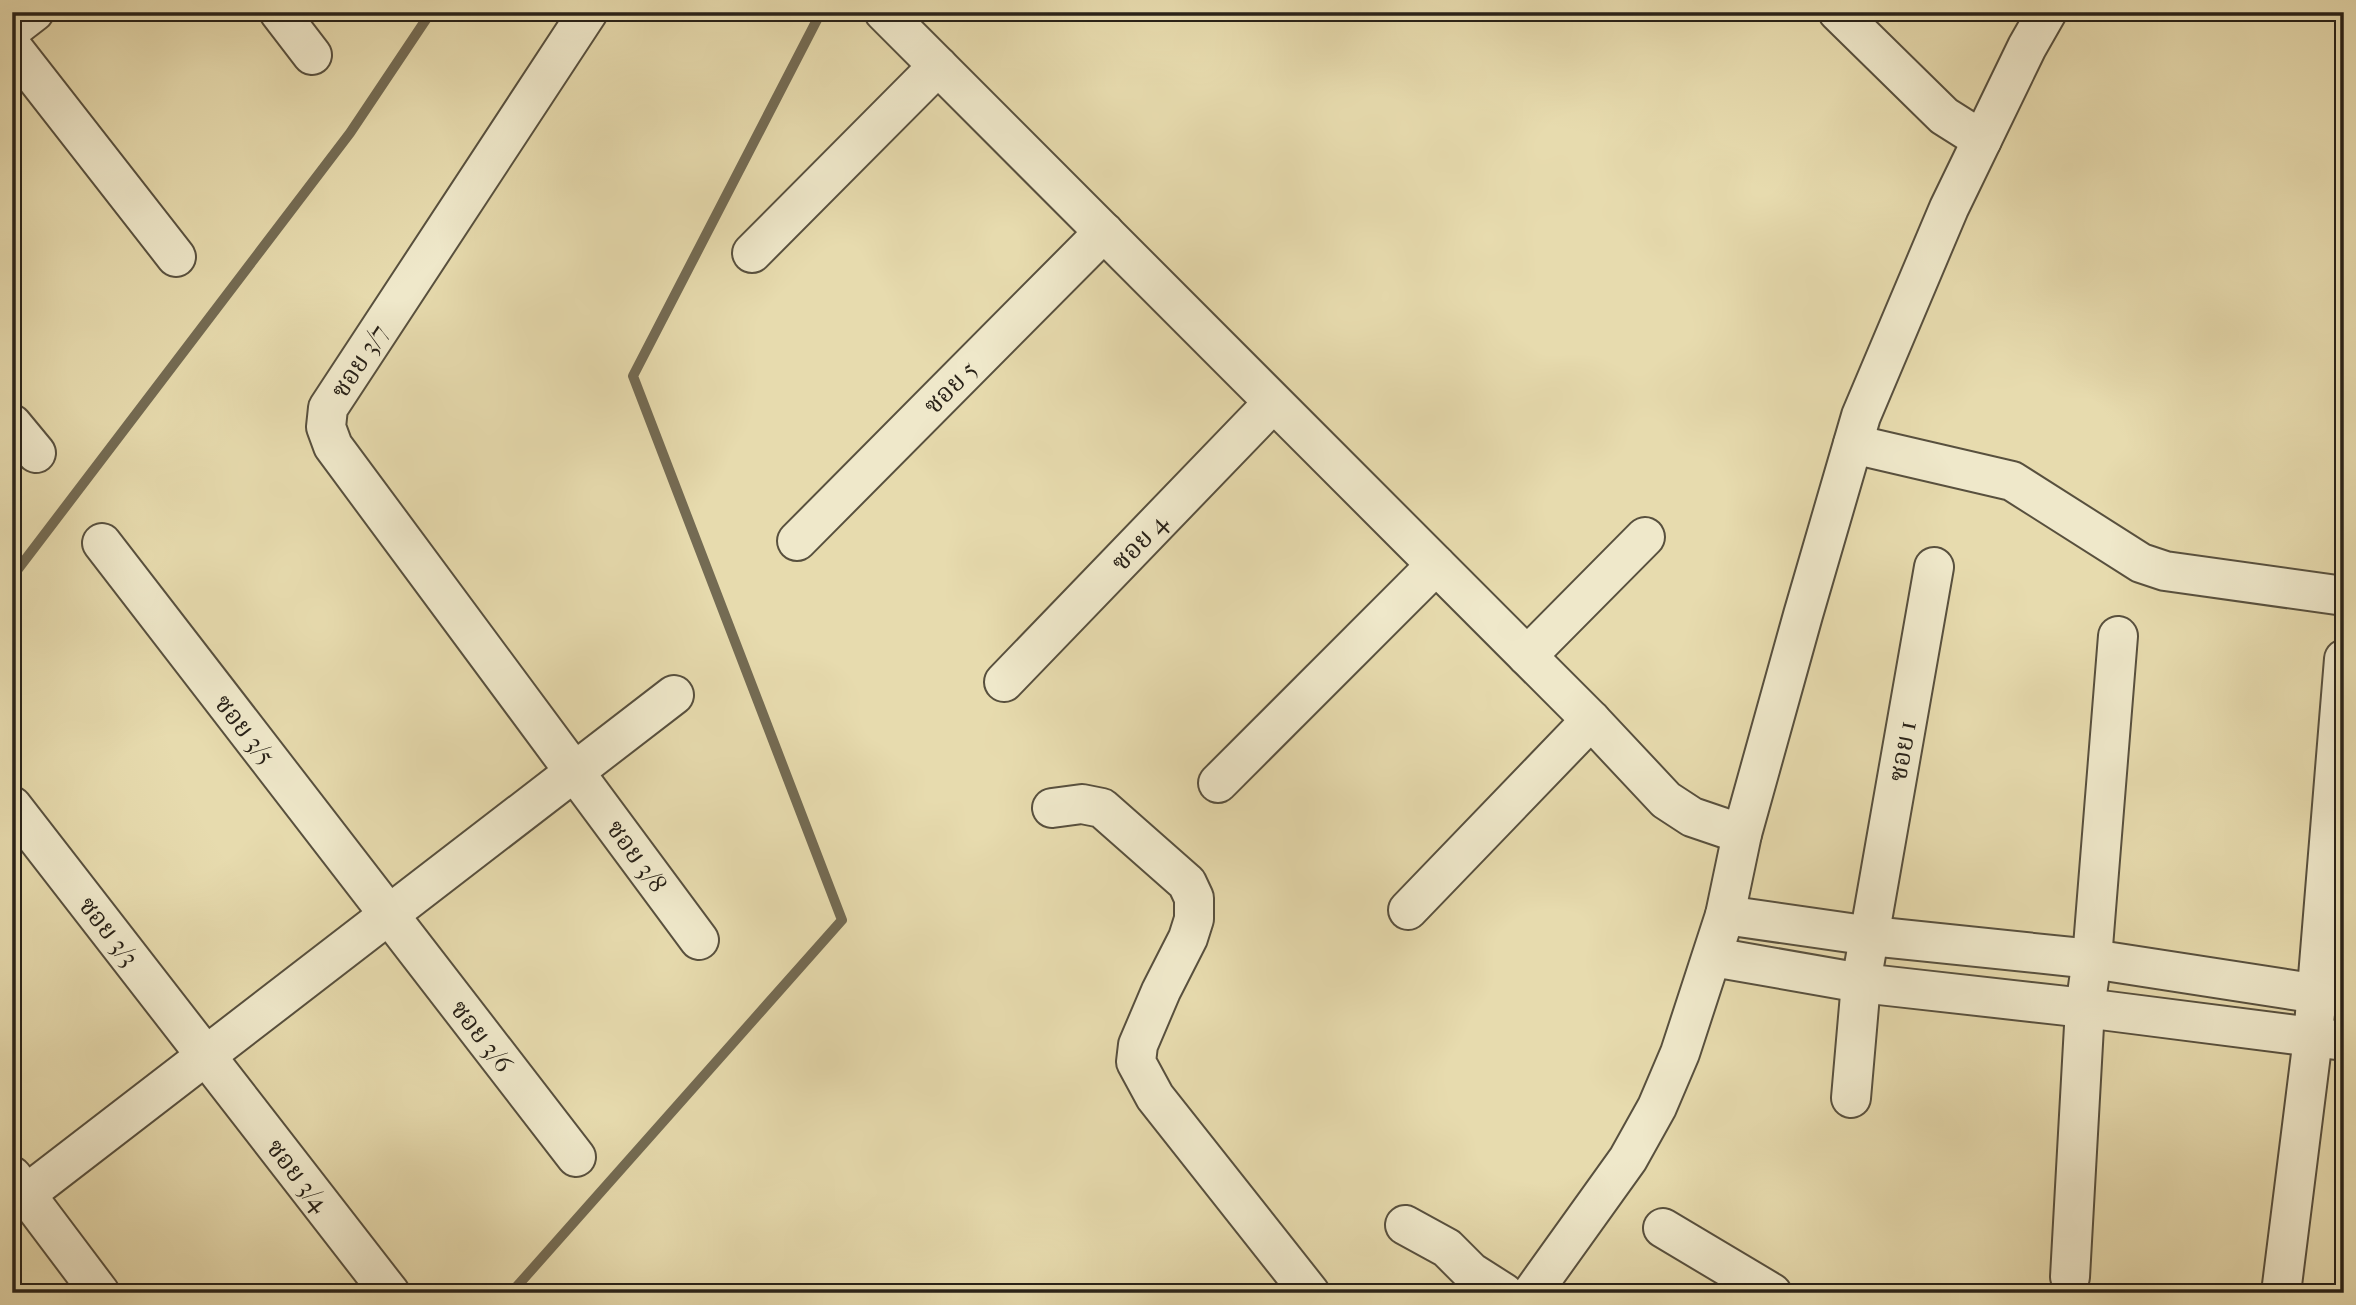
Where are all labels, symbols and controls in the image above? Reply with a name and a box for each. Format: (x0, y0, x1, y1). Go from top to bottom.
street label: ซอย 3/7 (324, 319, 395, 404)
street label: ซอย 5 (917, 354, 984, 421)
street label: ซอย 4 (1105, 507, 1174, 577)
street label: ซอย 3/5 (208, 688, 282, 770)
street label: ซอย 1 (1882, 718, 1923, 784)
street label: ซอย 3/8 (600, 814, 673, 899)
street label: ซอย 3/3 (72, 890, 145, 972)
street label: ซอย 3/6 (444, 994, 520, 1079)
street label: ซอย 3/4 (260, 1133, 336, 1218)

